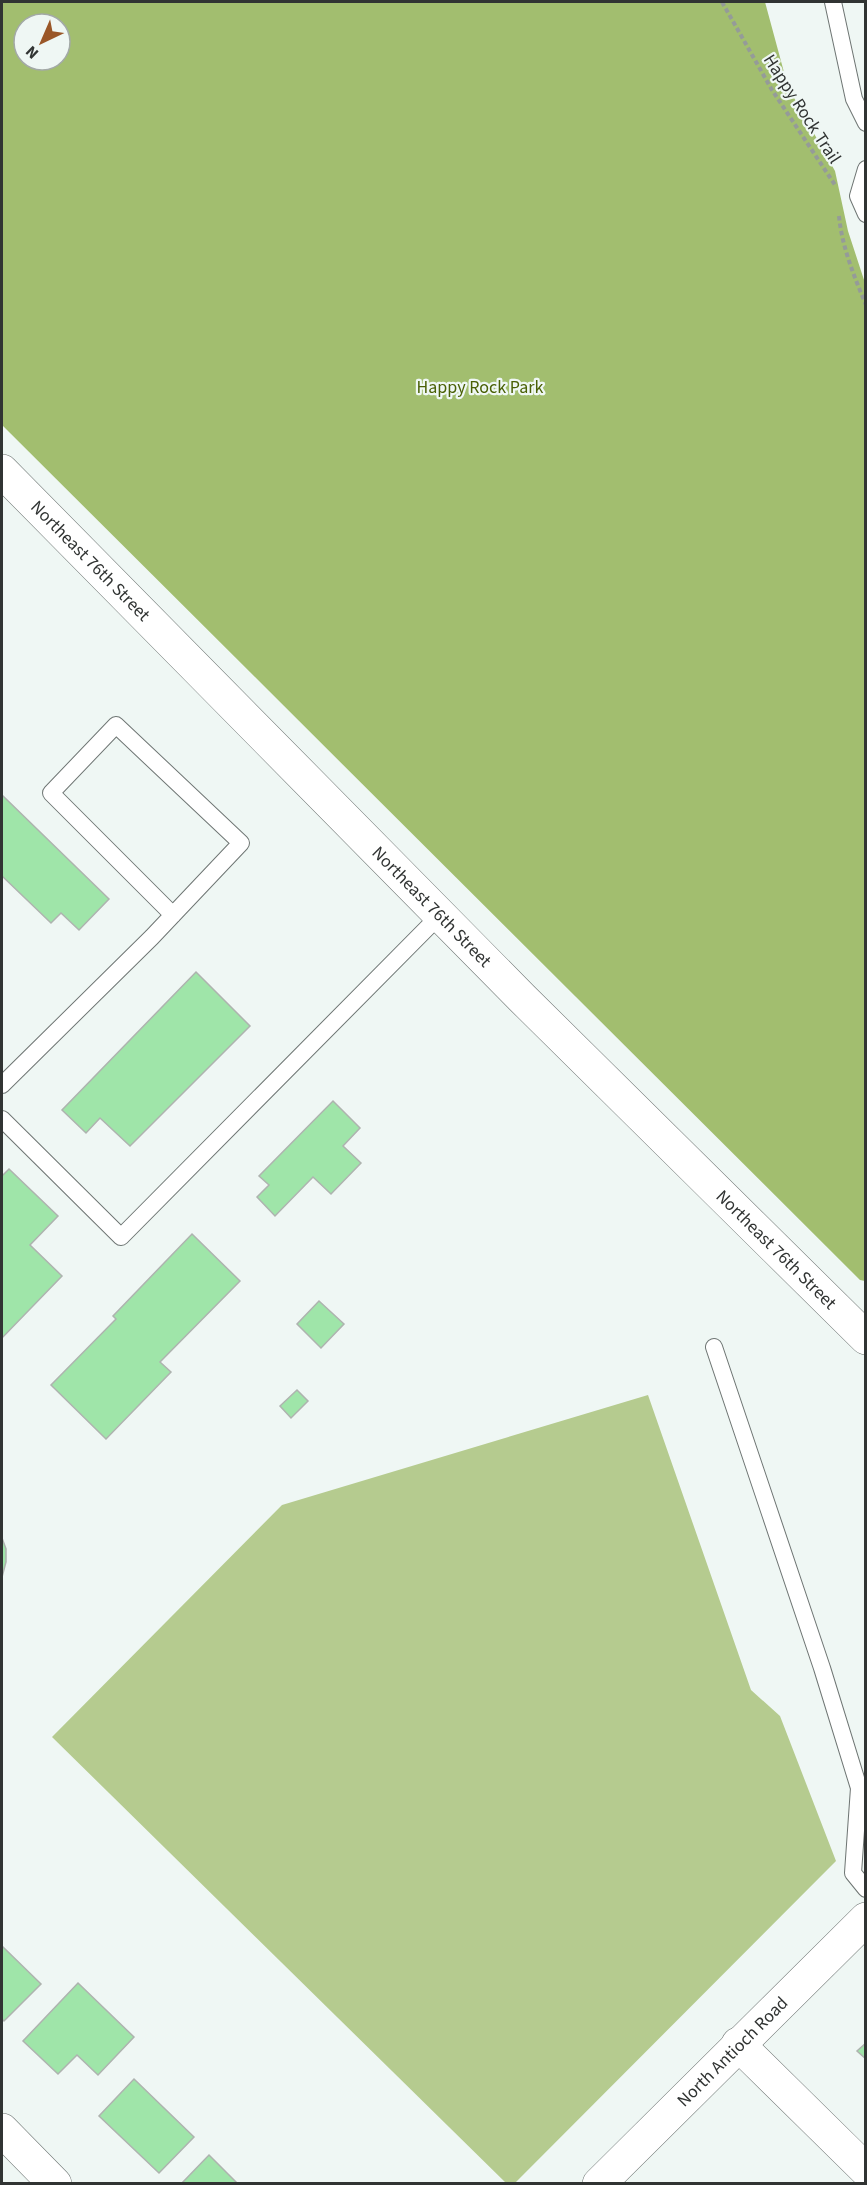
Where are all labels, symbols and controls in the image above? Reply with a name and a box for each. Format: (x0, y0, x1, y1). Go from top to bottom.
north arrow (12, 12, 72, 72)
text: N (21, 40, 44, 64)
street label: Happy Rock Trail (757, 49, 847, 169)
park label: Happy Rock Park (417, 375, 544, 400)
street label: Northeast 76th Street (25, 495, 156, 627)
street label: Northeast 76th Street (366, 841, 497, 973)
street label: Northeast 76th Street (710, 1184, 842, 1315)
street label: North Antioch Road (671, 1991, 794, 2112)

